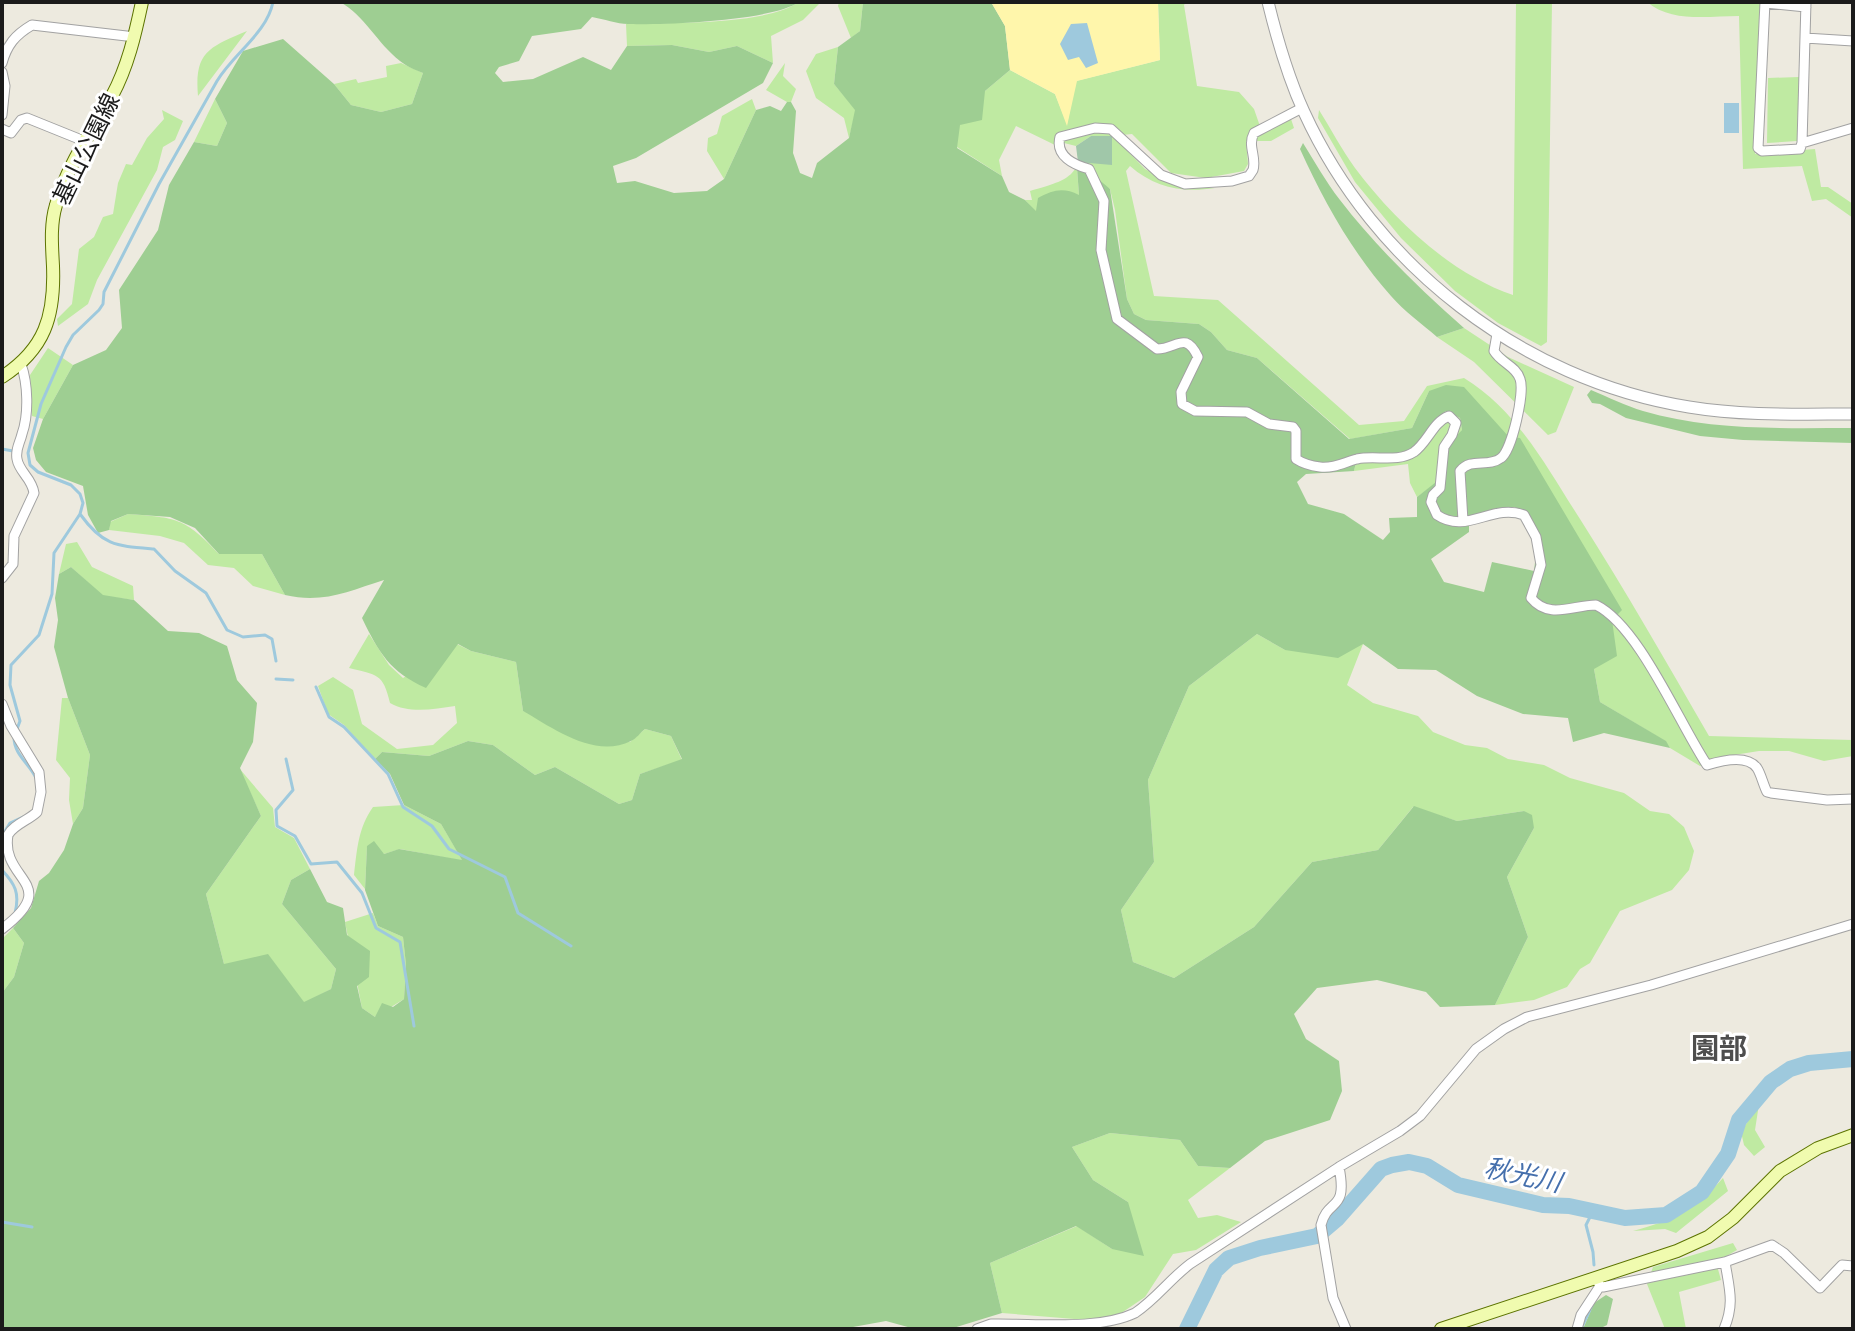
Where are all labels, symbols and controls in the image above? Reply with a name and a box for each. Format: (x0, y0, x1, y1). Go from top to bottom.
street label: 基山公園線 (46, 88, 126, 210)
district label: 園部 (1691, 1030, 1747, 1066)
water label: 秋光川 (1481, 1150, 1568, 1200)

